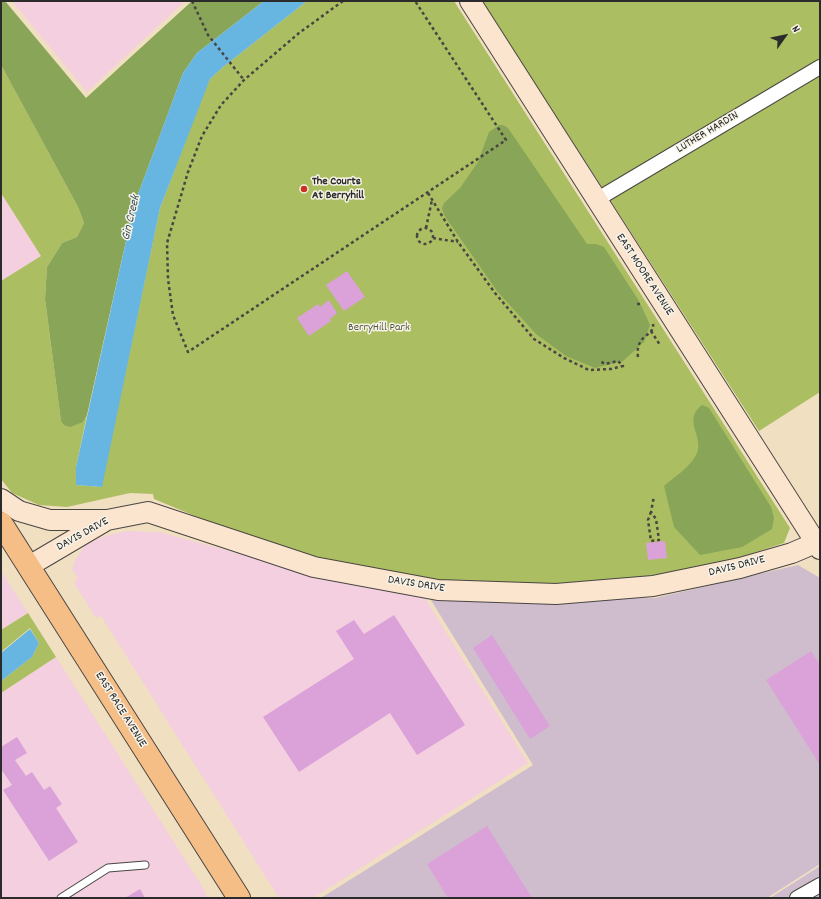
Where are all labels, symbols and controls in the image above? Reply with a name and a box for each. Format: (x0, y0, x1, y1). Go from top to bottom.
north arrow (765, 16, 805, 56)
text: N (787, 23, 803, 36)
street label: LUTHER HARDIN (674, 109, 742, 157)
place label: The Courts At Berryhill (312, 175, 364, 203)
marker: The Courts At Berryhill (299, 184, 309, 194)
water label: Gin Creek (119, 194, 145, 242)
street label: EAST MOORE AVENUE (612, 231, 676, 319)
park label: BerryHill Park (348, 321, 410, 335)
street label: DAVIS DRIVE (54, 515, 112, 555)
street label: DAVIS DRIVE (707, 553, 767, 581)
street label: DAVIS DRIVE (387, 573, 445, 597)
street label: EAST RACE AVENUE (91, 670, 149, 750)

